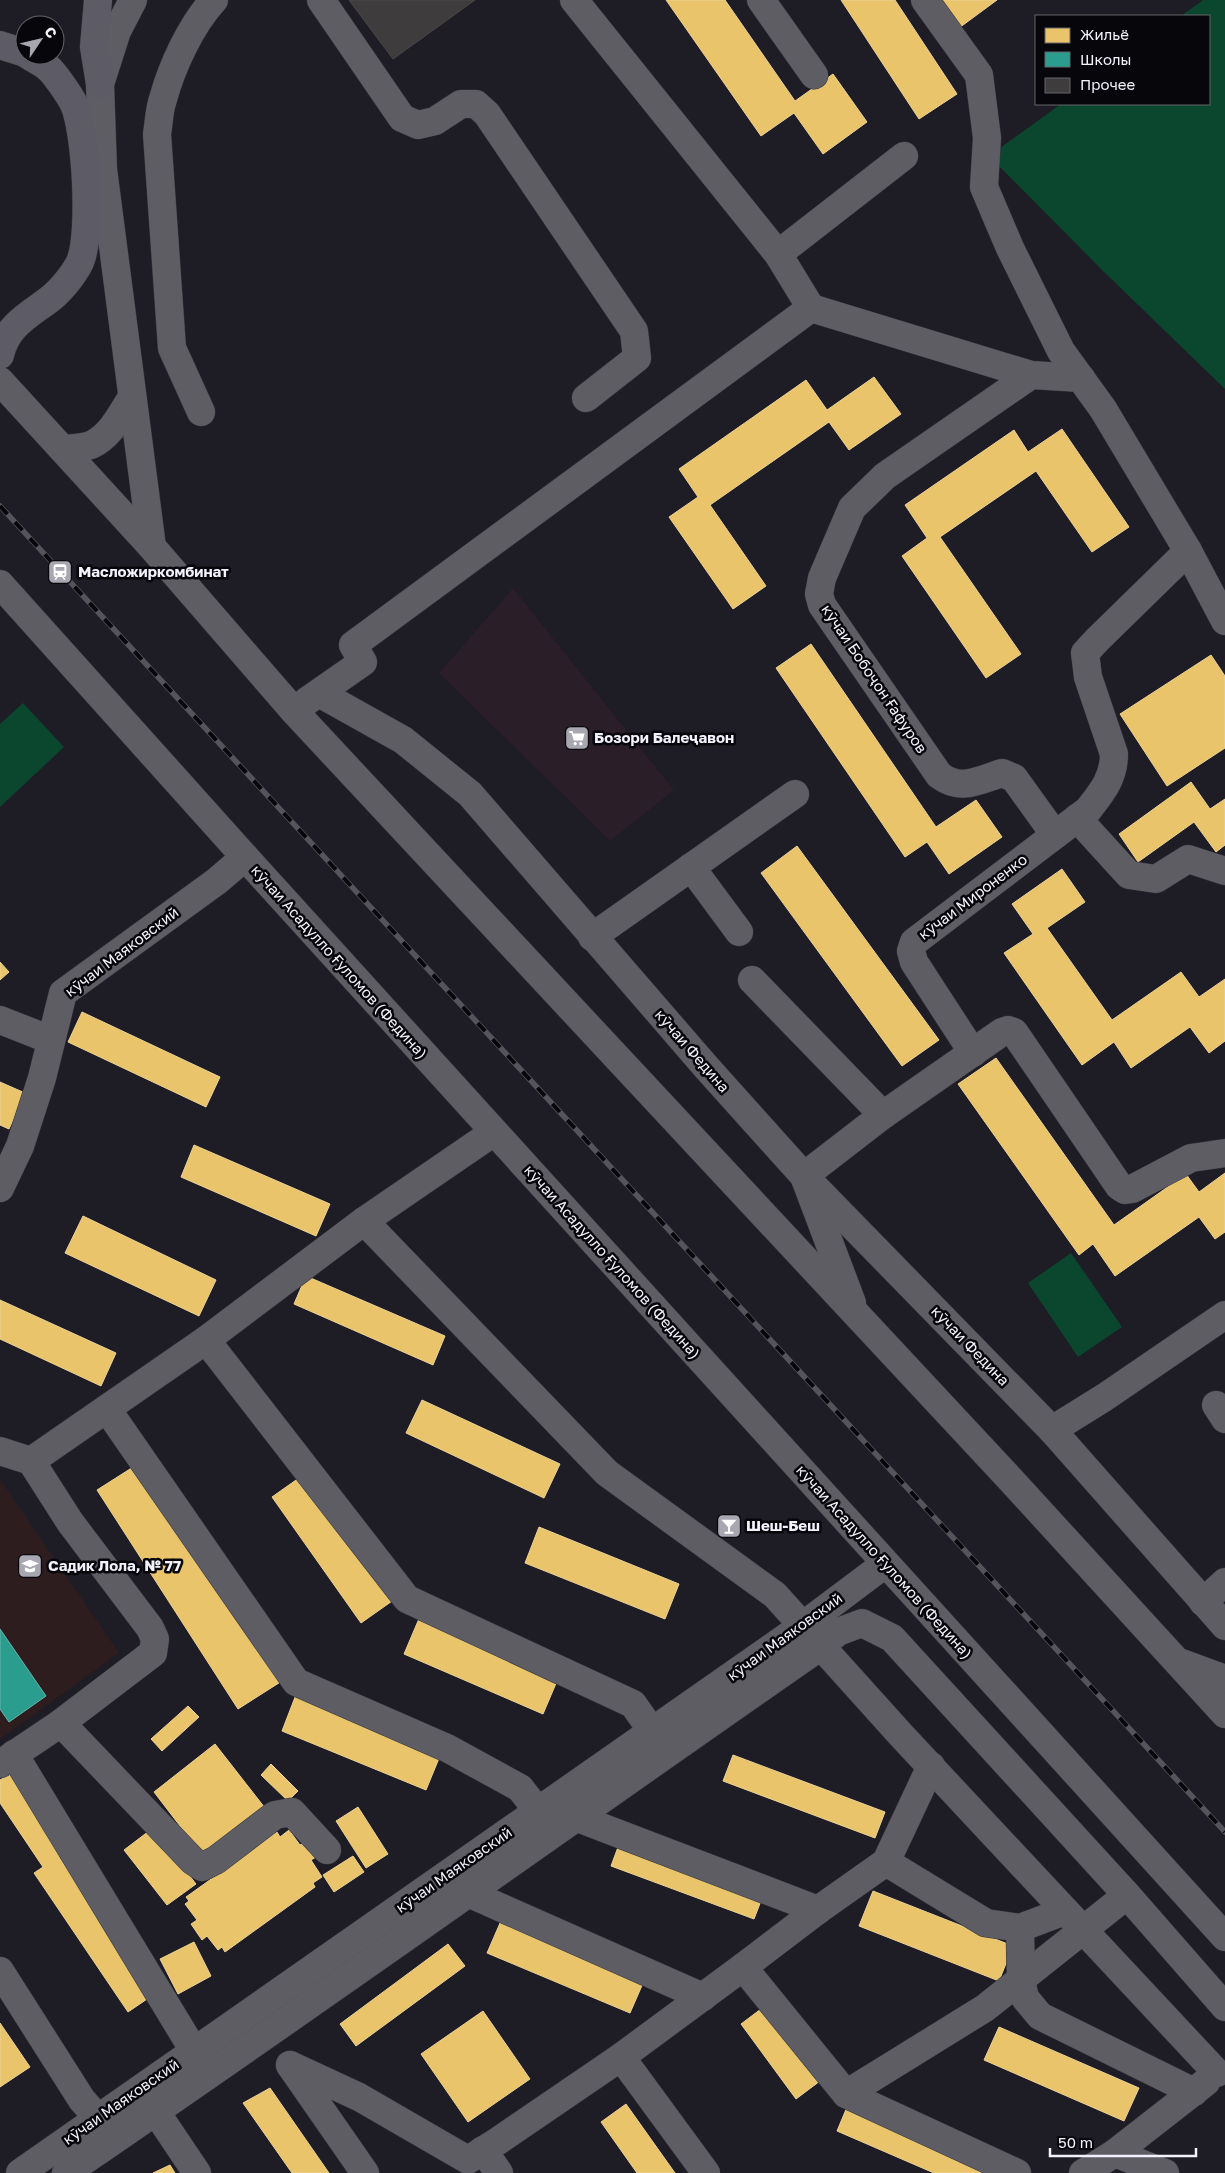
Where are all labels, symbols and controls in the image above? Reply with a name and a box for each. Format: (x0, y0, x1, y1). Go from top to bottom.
north arrow (15, 15, 65, 65)
legend (1035, 15, 1210, 105)
text: С (41, 23, 61, 41)
text: Жильё (1080, 25, 1129, 43)
text: Школы (1080, 50, 1131, 68)
text: Прочее (1080, 75, 1136, 93)
station icon: Масложиркомбинат (47, 559, 73, 585)
place label: Масложиркомбинат (78, 562, 229, 580)
street label: кӯчаи Бобоҷон Ғафуров (818, 601, 931, 756)
supermarket icon: Бозори Балеҷавон (564, 725, 590, 751)
place label: Бозори Балеҷавон (594, 728, 734, 746)
street label: кӯчаи Мироненко (915, 849, 1030, 943)
street label: кӯчаи Асадулло Ғуломов (Федина) (248, 861, 432, 1062)
street label: кӯчаи Маяковский (61, 903, 182, 1000)
street label: кӯчаи Федина (652, 1005, 734, 1096)
street label: кӯчаи Асадулло Ғуломов (Федина) (521, 1161, 705, 1362)
street label: кӯчаи Федина (928, 1302, 1013, 1389)
street label: кӯчаи Асадулло Ғуломов (Федина) (793, 1461, 977, 1662)
bar icon: Шеш-Беш (716, 1513, 742, 1539)
place label: Шеш-Беш (746, 1516, 820, 1534)
school or university icon: Садик Лола, № 77 (17, 1553, 43, 1579)
place label: Садик Лола, № 77 (48, 1556, 181, 1574)
street label: кӯчаи Маяковский (723, 1588, 845, 1684)
street label: кӯчаи Маяковский (392, 1822, 515, 1916)
street label: кӯчаи Маяковский (59, 2054, 182, 2148)
scale bar (1050, 2126, 1196, 2158)
text: 50 m (1058, 2133, 1093, 2151)

